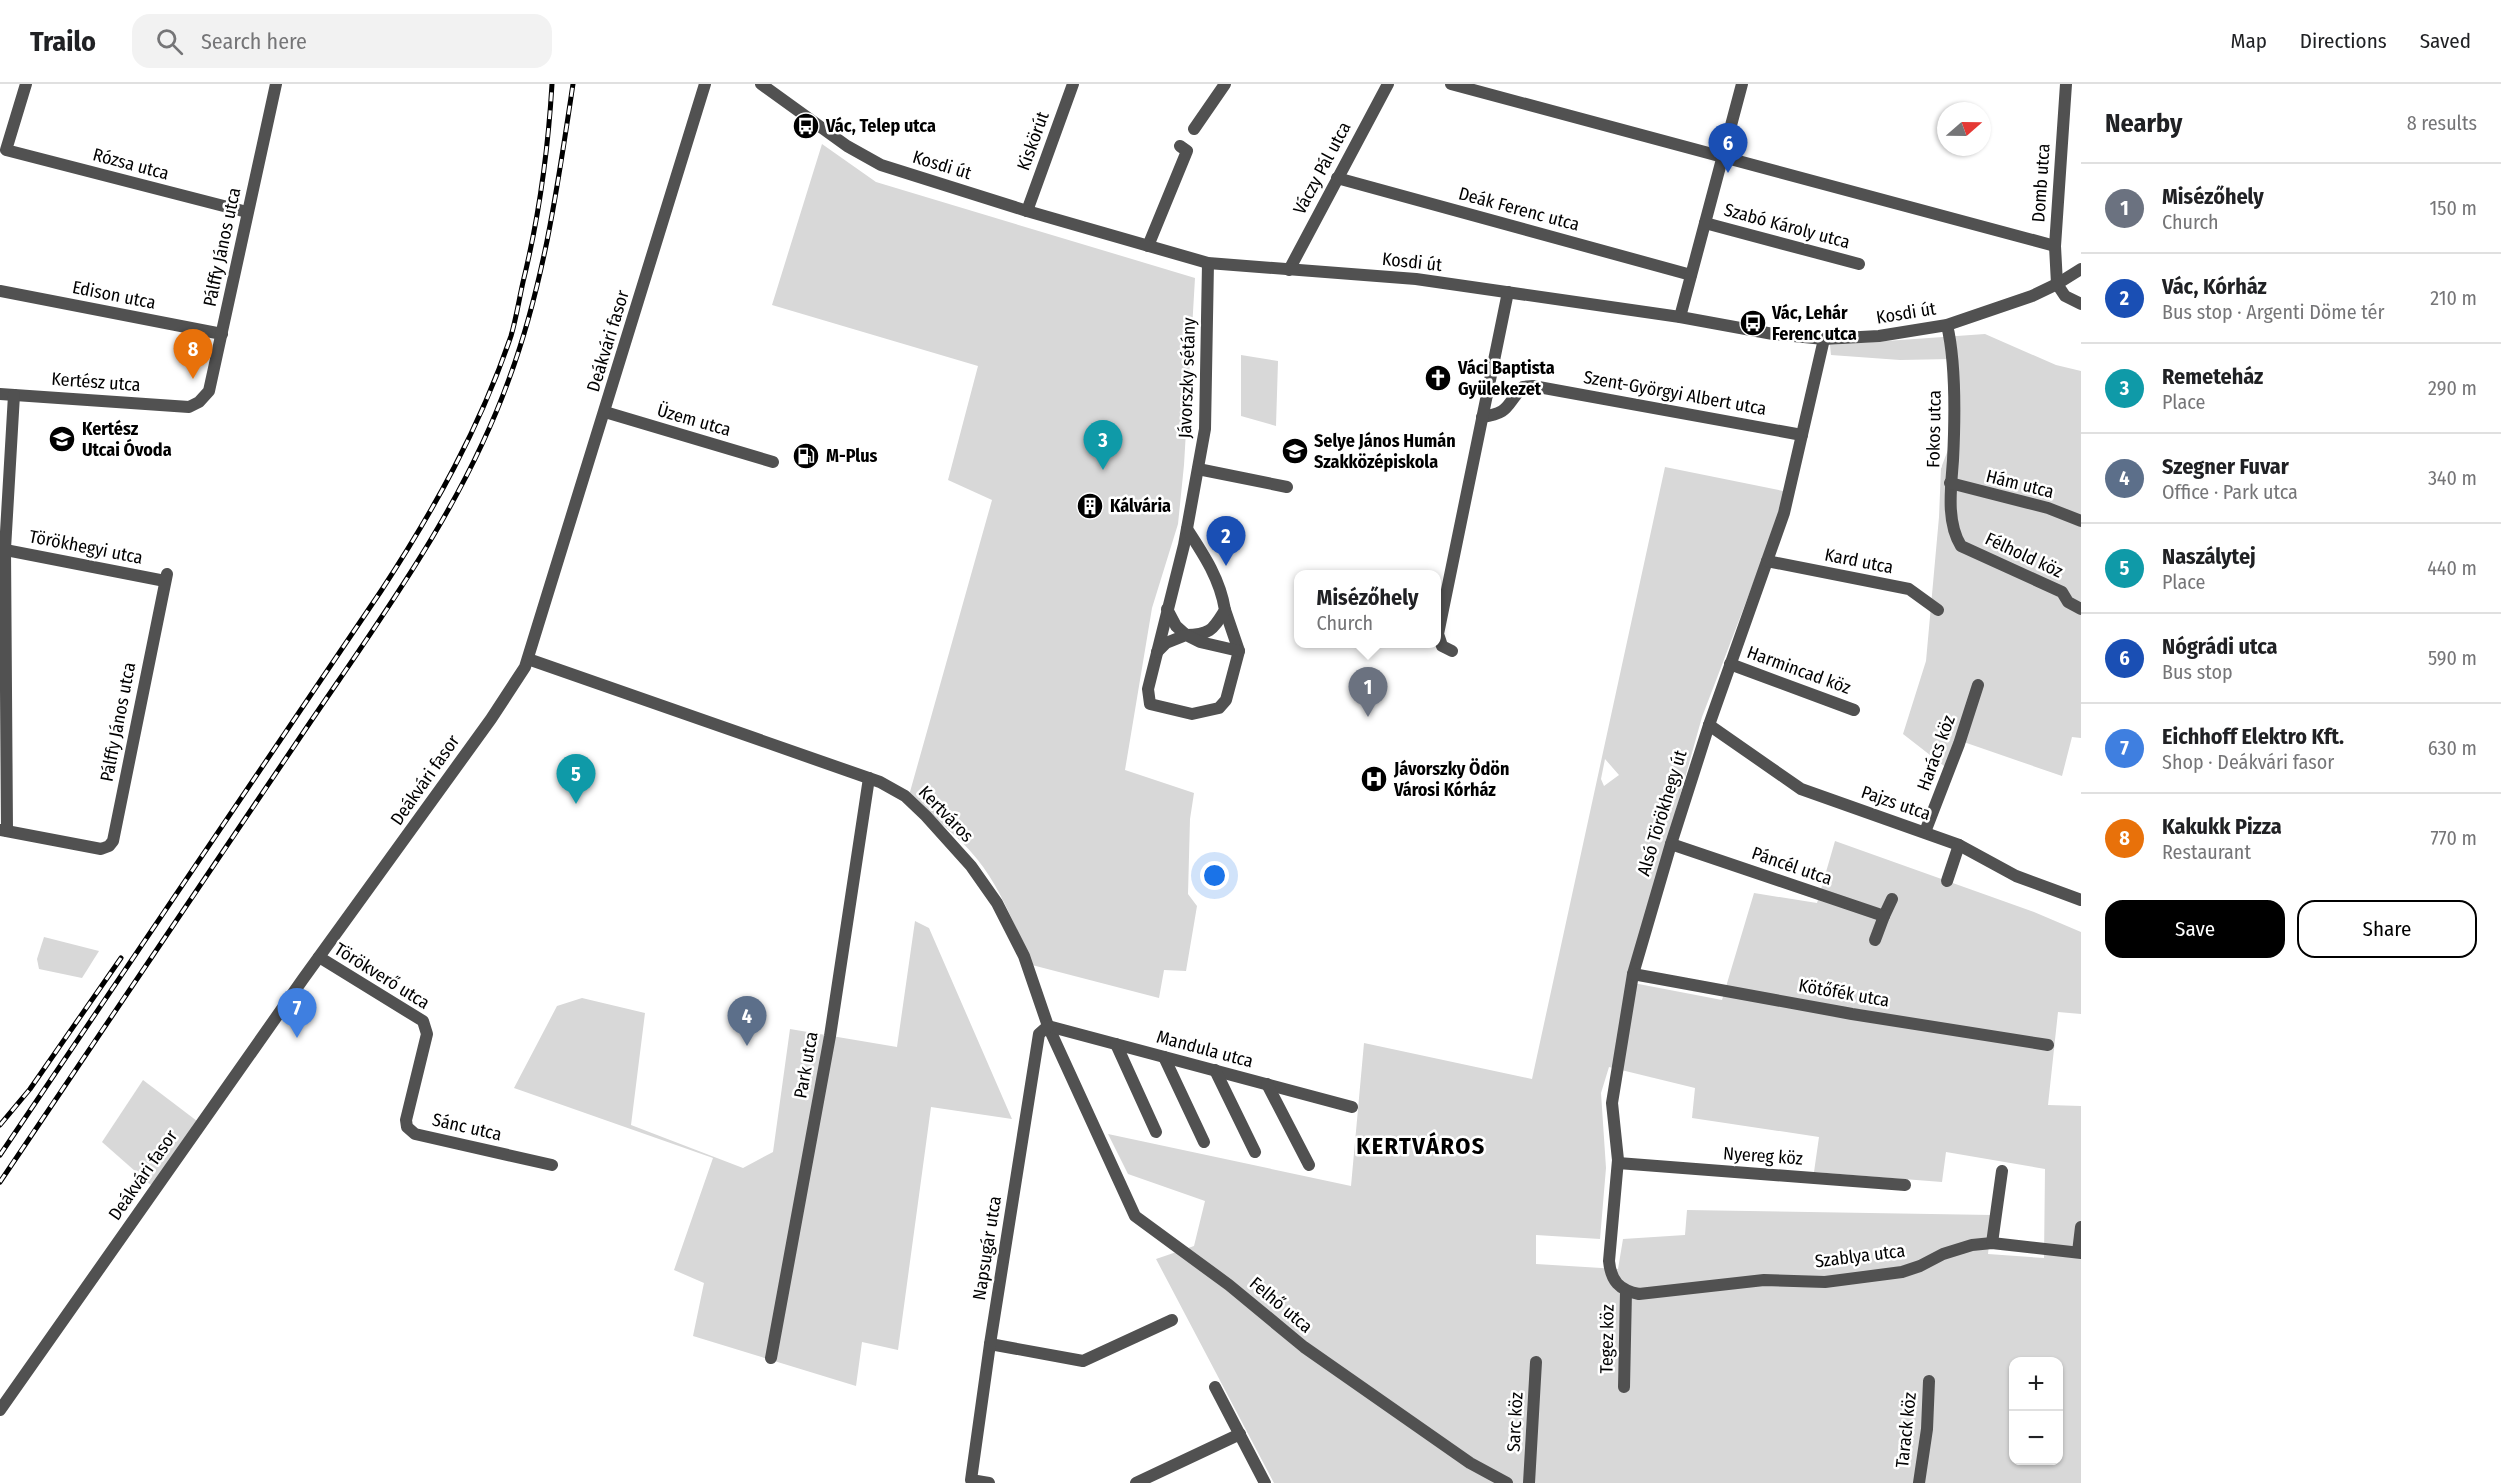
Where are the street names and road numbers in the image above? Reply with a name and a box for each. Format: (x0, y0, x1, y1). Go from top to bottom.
street label: Kiskörút (1012, 108, 1054, 173)
street label: Váczy Pál utca (1288, 118, 1356, 218)
street label: Rózsa utca (91, 143, 172, 185)
street label: Domb utca (2027, 143, 2055, 223)
street label: Kosdi út (910, 146, 974, 184)
street label: Deák Ferenc utca (1456, 182, 1582, 236)
street label: Pálffy János utca (199, 185, 245, 309)
street label: Szabó Károly utca (1722, 199, 1853, 253)
street label: Kosdi út (1381, 248, 1443, 276)
street label: Edison utca (70, 276, 158, 314)
street label: Deákvári fasor (582, 287, 634, 395)
street label: Kosdi út (1875, 297, 1938, 329)
street label: Jávorszky sétány (1174, 317, 1200, 439)
street label: Szent-Györgyi Albert utca (1582, 366, 1768, 420)
street label: Kertész utca (51, 368, 142, 396)
street label: Fokos utca (1922, 390, 1946, 468)
street label: Üzem utca (655, 399, 734, 441)
street label: Hám utca (1984, 465, 2056, 503)
street label: Törökhegyi utca (27, 525, 145, 569)
street label: Félhold köz (1982, 527, 2066, 583)
street label: Kard utca (1823, 544, 1895, 578)
street label: Harmincad köz (1744, 641, 1854, 699)
street label: Pálffy János utca (96, 660, 140, 784)
street label: Harács köz (1912, 712, 1960, 794)
street label: Deákvári fasor (386, 730, 465, 829)
street label: Alsó Törökhegy út (1632, 747, 1692, 879)
street label: Kertváros (914, 781, 978, 847)
street label: Pajzs utca (1858, 781, 1934, 825)
street label: Páncél utca (1749, 842, 1835, 890)
street label: Törökverő utca (330, 938, 434, 1014)
street label: Kötőfék utca (1797, 974, 1891, 1012)
street label: Mandula utca (1154, 1026, 1256, 1073)
street label: Park utca (789, 1030, 823, 1100)
street label: Sánc utca (430, 1108, 504, 1146)
street label: Deákvári fasor (104, 1125, 183, 1224)
street label: Nyereg köz (1722, 1142, 1804, 1170)
street label: Napsugár utca (968, 1194, 1006, 1302)
street label: Szablya utca (1814, 1240, 1907, 1272)
street label: Felhő utca (1245, 1272, 1317, 1338)
street label: Tegez köz (1595, 1304, 1619, 1374)
street label: Sarc köz (1502, 1391, 1528, 1453)
street label: Tarack köz (1891, 1391, 1921, 1469)

